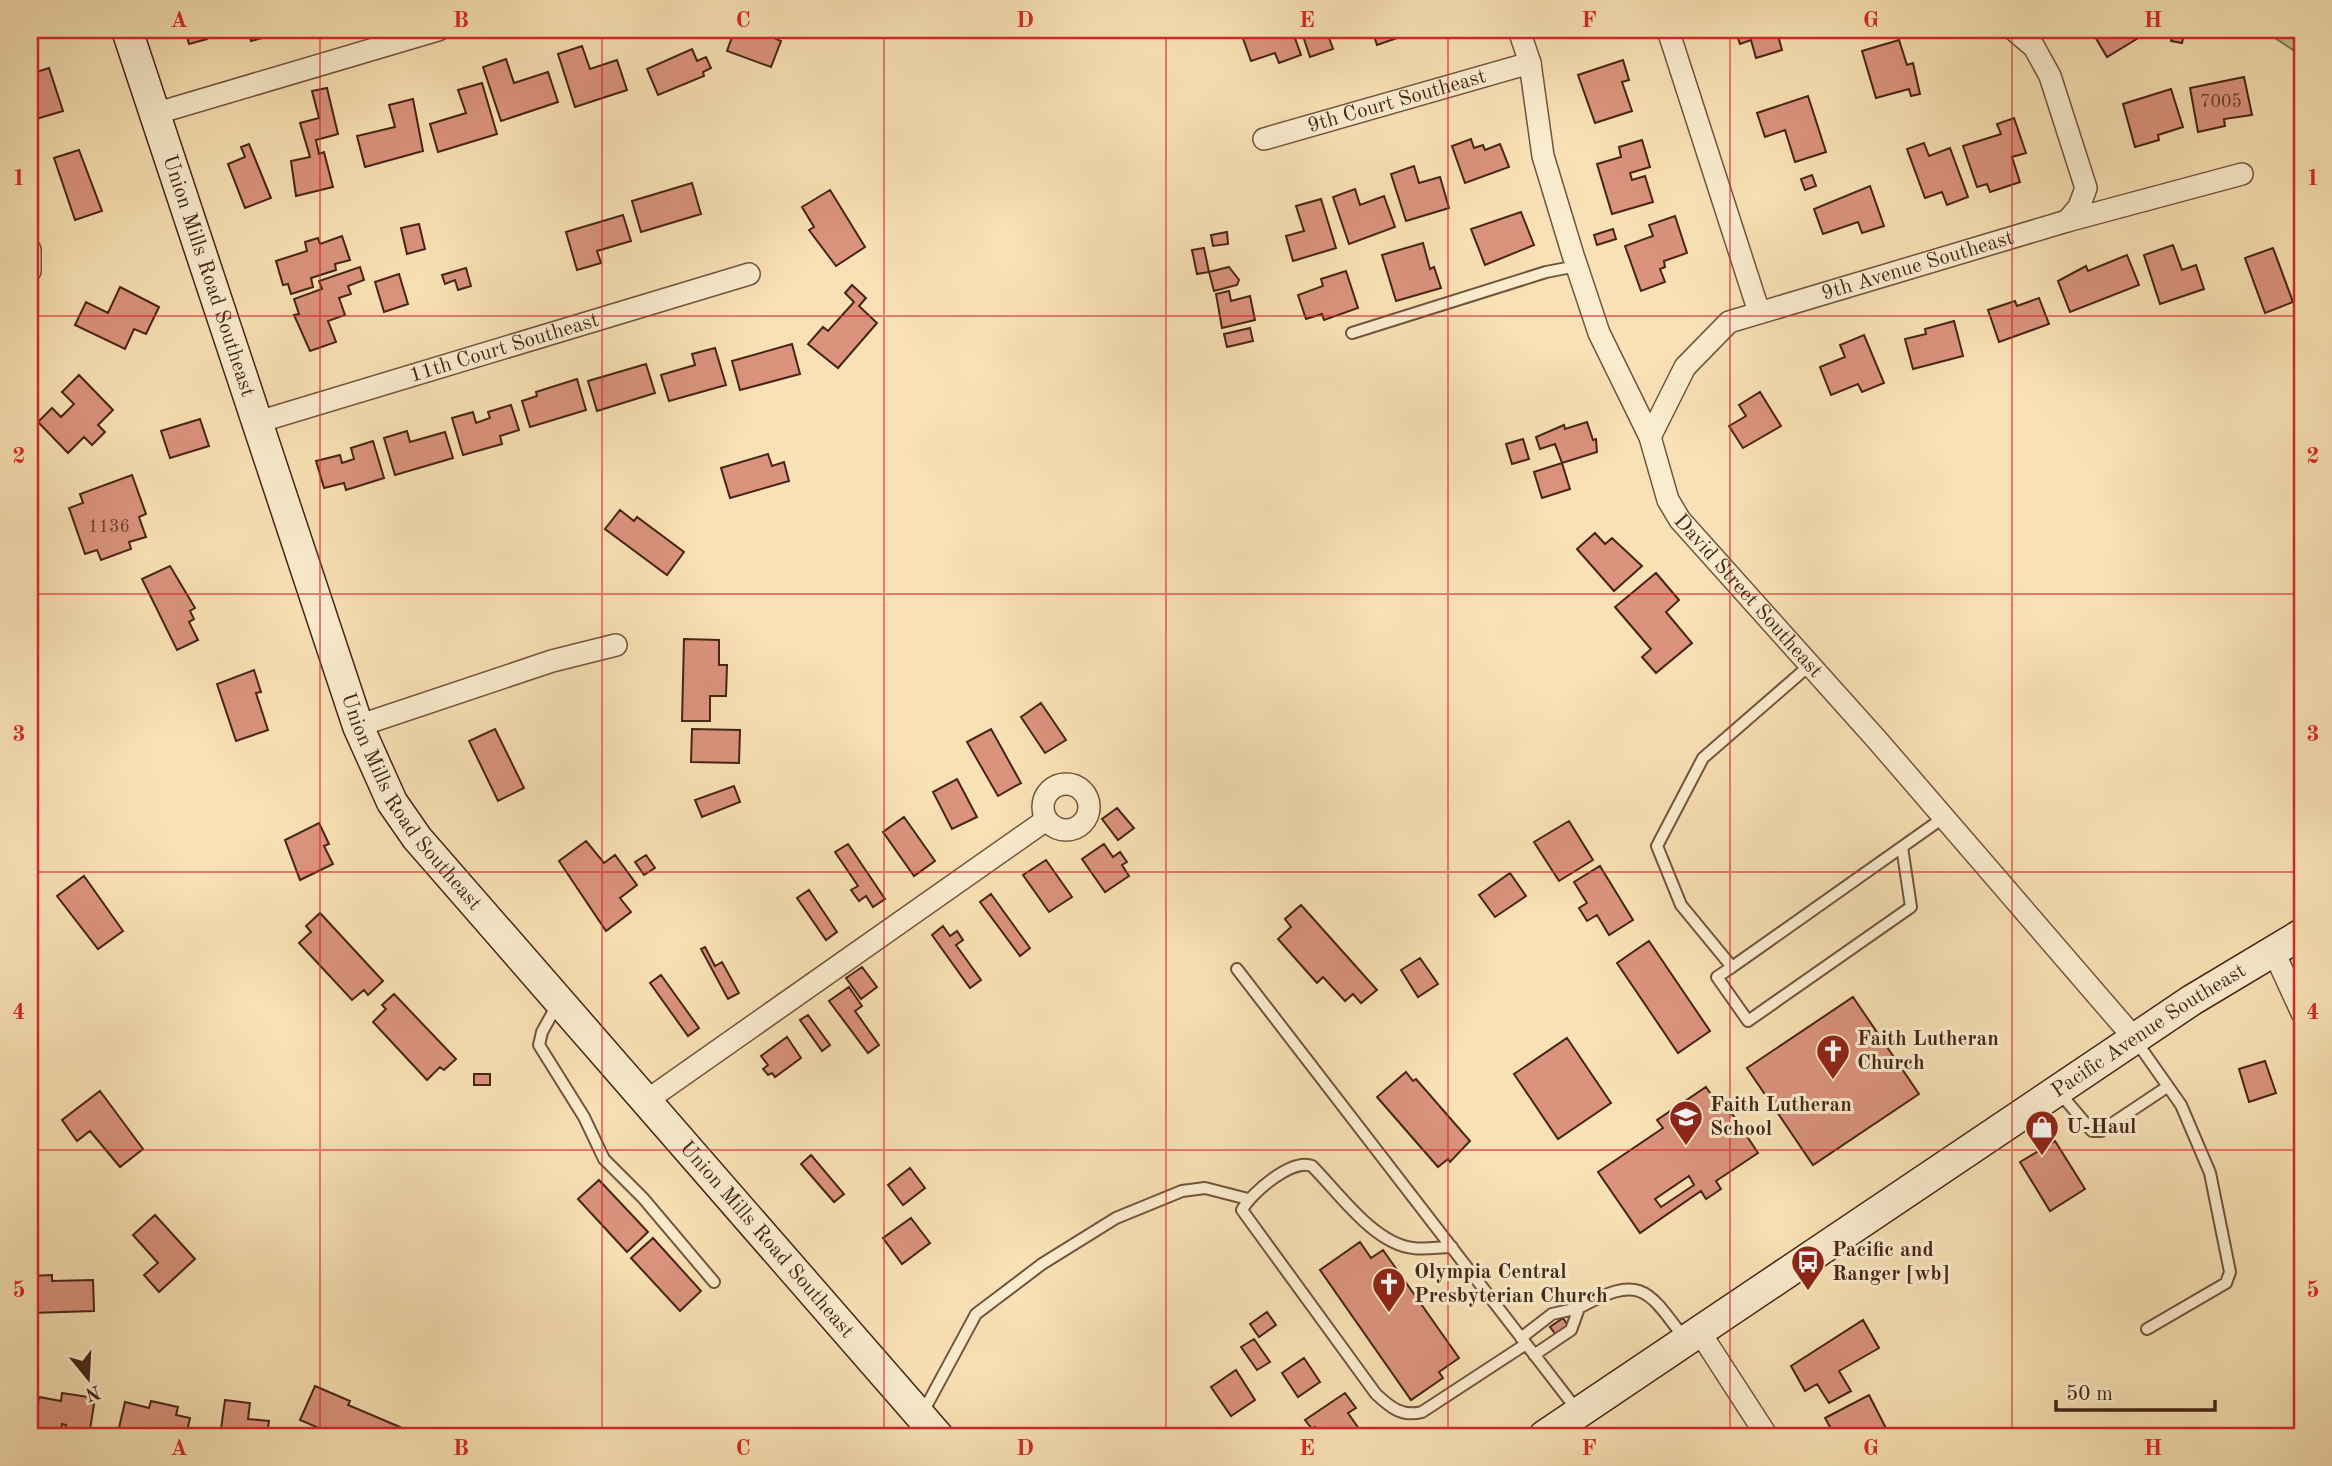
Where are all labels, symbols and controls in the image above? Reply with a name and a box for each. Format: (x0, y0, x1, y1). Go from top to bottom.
text: A (170, 9, 188, 32)
text: B (453, 9, 469, 32)
text: C (735, 9, 751, 32)
text: D (1016, 9, 1034, 32)
text: E (1299, 9, 1315, 32)
text: F (1581, 9, 1597, 32)
text: G (1863, 9, 1879, 32)
text: H (2144, 9, 2162, 32)
street label: 9th Court Southeast (1305, 66, 1488, 137)
house number: 7005 (2200, 93, 2242, 111)
street label: Union Mills Road Southeast (159, 152, 258, 399)
text: 1 (12, 167, 26, 190)
text: 1 (2306, 167, 2320, 190)
street label: 9th Avenue Southeast (1819, 227, 2016, 304)
street label: 11th Court Southeast (407, 309, 601, 386)
text: 2 (12, 445, 26, 468)
text: 2 (2306, 445, 2320, 468)
street label: David Street Southeast (1670, 510, 1826, 682)
house number: 1136 (88, 518, 130, 536)
street label: Union Mills Road Southeast (337, 690, 486, 914)
text: 3 (12, 723, 26, 746)
text: 3 (2306, 723, 2320, 746)
street label: Pacific Avenue Southeast (2048, 960, 2249, 1102)
text: 4 (12, 1001, 26, 1024)
text: 4 (2306, 1001, 2320, 1024)
place label: Faith Lutheran Church (1857, 1029, 1999, 1074)
church icon: Faith Lutheran Church (1814, 1032, 1852, 1081)
place label: Faith Lutheran School (1710, 1095, 1852, 1140)
school or university icon: Faith Lutheran School (1667, 1098, 1705, 1147)
shop icon: U-Haul (2023, 1108, 2061, 1157)
place label: U-Haul (2066, 1117, 2136, 1138)
street label: Union Mills Road Southeast (676, 1137, 858, 1342)
place label: Pacific and Ranger [wb] (1832, 1240, 1950, 1285)
bus stop icon: Pacific and Ranger [wb] (1789, 1243, 1827, 1292)
place label: Olympia Central Presbyterian Church (1414, 1262, 1608, 1307)
church icon: Olympia Central Presbyterian Church (1370, 1265, 1408, 1314)
text: 5 (12, 1279, 26, 1302)
text: 5 (2306, 1279, 2320, 1302)
north arrow (52, 1344, 122, 1414)
scale bar (2056, 1368, 2215, 1412)
text: N (82, 1381, 102, 1403)
text: 50 m (2066, 1384, 2113, 1405)
text: A (170, 1437, 188, 1460)
text: B (453, 1437, 469, 1460)
text: C (735, 1437, 751, 1460)
text: D (1016, 1437, 1034, 1460)
text: E (1299, 1437, 1315, 1460)
text: F (1581, 1437, 1597, 1460)
text: G (1863, 1437, 1879, 1460)
text: H (2144, 1437, 2162, 1460)

